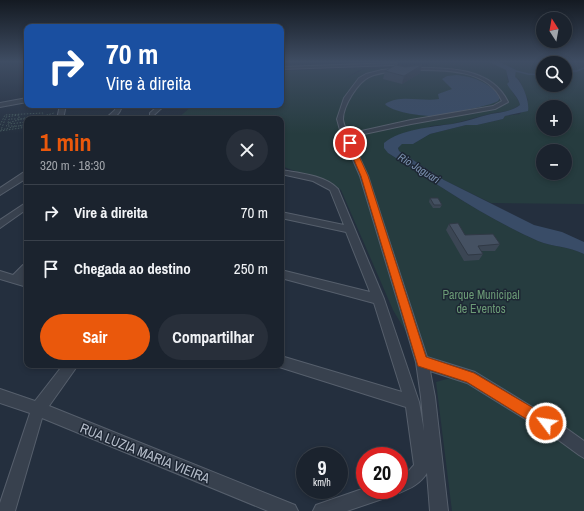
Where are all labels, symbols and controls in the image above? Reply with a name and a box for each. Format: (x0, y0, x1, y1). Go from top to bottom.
north arrow (536, 12, 572, 48)
map controls (536, 12, 572, 180)
text: 70 m (106, 35, 158, 73)
icon: right (40, 40, 92, 92)
button: search (536, 56, 572, 92)
text: Vire à direita (106, 71, 191, 96)
button: + (536, 100, 572, 136)
text: 1 min (40, 126, 91, 158)
pin (333, 126, 367, 160)
button: close (226, 129, 268, 171)
icon: arrive (339, 132, 361, 154)
button: − (536, 144, 572, 180)
water label: Rio Jaguari (396, 150, 443, 187)
text: 320 m · 18:30 (40, 157, 105, 174)
icon: right (40, 202, 62, 224)
text: Vire à direita (74, 202, 148, 223)
text: 70 m (241, 202, 268, 223)
icon: arrive (40, 258, 62, 280)
text: Chegada ao destino (74, 258, 191, 279)
text: 250 m (234, 258, 268, 279)
park label: Parque Municipal de Eventos (442, 287, 520, 317)
button: Sair (40, 314, 150, 360)
button: Compartilhar (158, 314, 268, 360)
position arrow (525, 402, 567, 444)
street label: RUA LUZIA MARIA VIEIRA (77, 419, 213, 487)
speed limit sign: 20 (356, 447, 408, 499)
text: 9 (317, 454, 327, 481)
text: km/h (313, 476, 331, 489)

